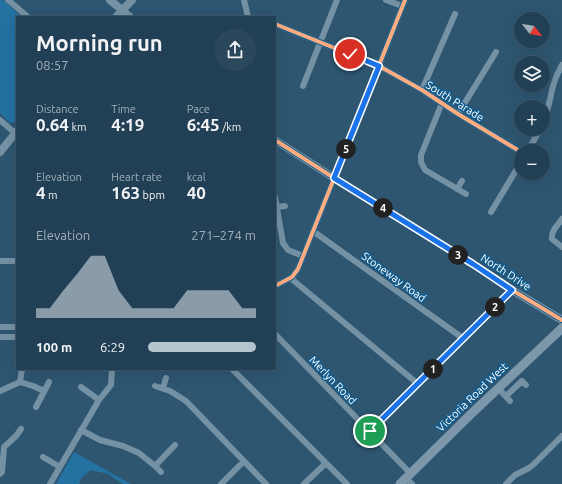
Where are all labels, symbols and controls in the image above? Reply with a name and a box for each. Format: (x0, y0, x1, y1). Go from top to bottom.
north arrow (514, 12, 550, 48)
map controls (514, 12, 550, 180)
button: share (214, 29, 256, 71)
text: Morning run (36, 30, 163, 55)
pin (333, 37, 367, 71)
icon: check (339, 43, 361, 65)
button: layers (514, 56, 550, 92)
text: 08:57 (36, 58, 69, 72)
street label: South Parade (424, 78, 486, 124)
button: + (514, 100, 550, 136)
text: Distance (36, 103, 79, 115)
text: Time (111, 103, 136, 115)
text: Pace (187, 103, 210, 115)
text: 0.64 (36, 115, 69, 134)
text: 4:19 (111, 115, 144, 134)
text: 6:45 (187, 115, 220, 134)
text: km (69, 121, 87, 133)
text: /km (220, 121, 241, 133)
pin: 5 (336, 139, 356, 159)
text: 5 (343, 143, 349, 155)
button: − (514, 144, 550, 180)
text: Elevation (36, 171, 82, 183)
text: Heart rate (111, 171, 162, 183)
text: kcal (187, 171, 206, 183)
text: 4 (36, 183, 46, 202)
text: 163 (111, 183, 140, 202)
text: 40 (187, 183, 206, 202)
text: m (46, 189, 58, 201)
text: bpm (140, 189, 165, 201)
pin: 4 (373, 198, 393, 218)
text: 4 (380, 202, 386, 214)
text: Elevation (36, 228, 90, 242)
text: 271–274 m (191, 228, 256, 242)
pin: 3 (448, 245, 468, 265)
text: 3 (455, 249, 461, 261)
street label: Stoneway Road (360, 250, 428, 304)
street label: North Drive (479, 251, 533, 293)
pin: 2 (485, 297, 505, 317)
text: 2 (492, 301, 498, 313)
text: 100 m (36, 340, 72, 354)
text: 6:29 (100, 340, 125, 354)
street label: Merlyn Road (307, 353, 359, 407)
pin: 1 (423, 359, 443, 379)
street label: Victoria Road West (434, 360, 510, 434)
text: 1 (430, 363, 436, 375)
pin (353, 414, 387, 448)
icon: arrive (359, 420, 381, 442)

